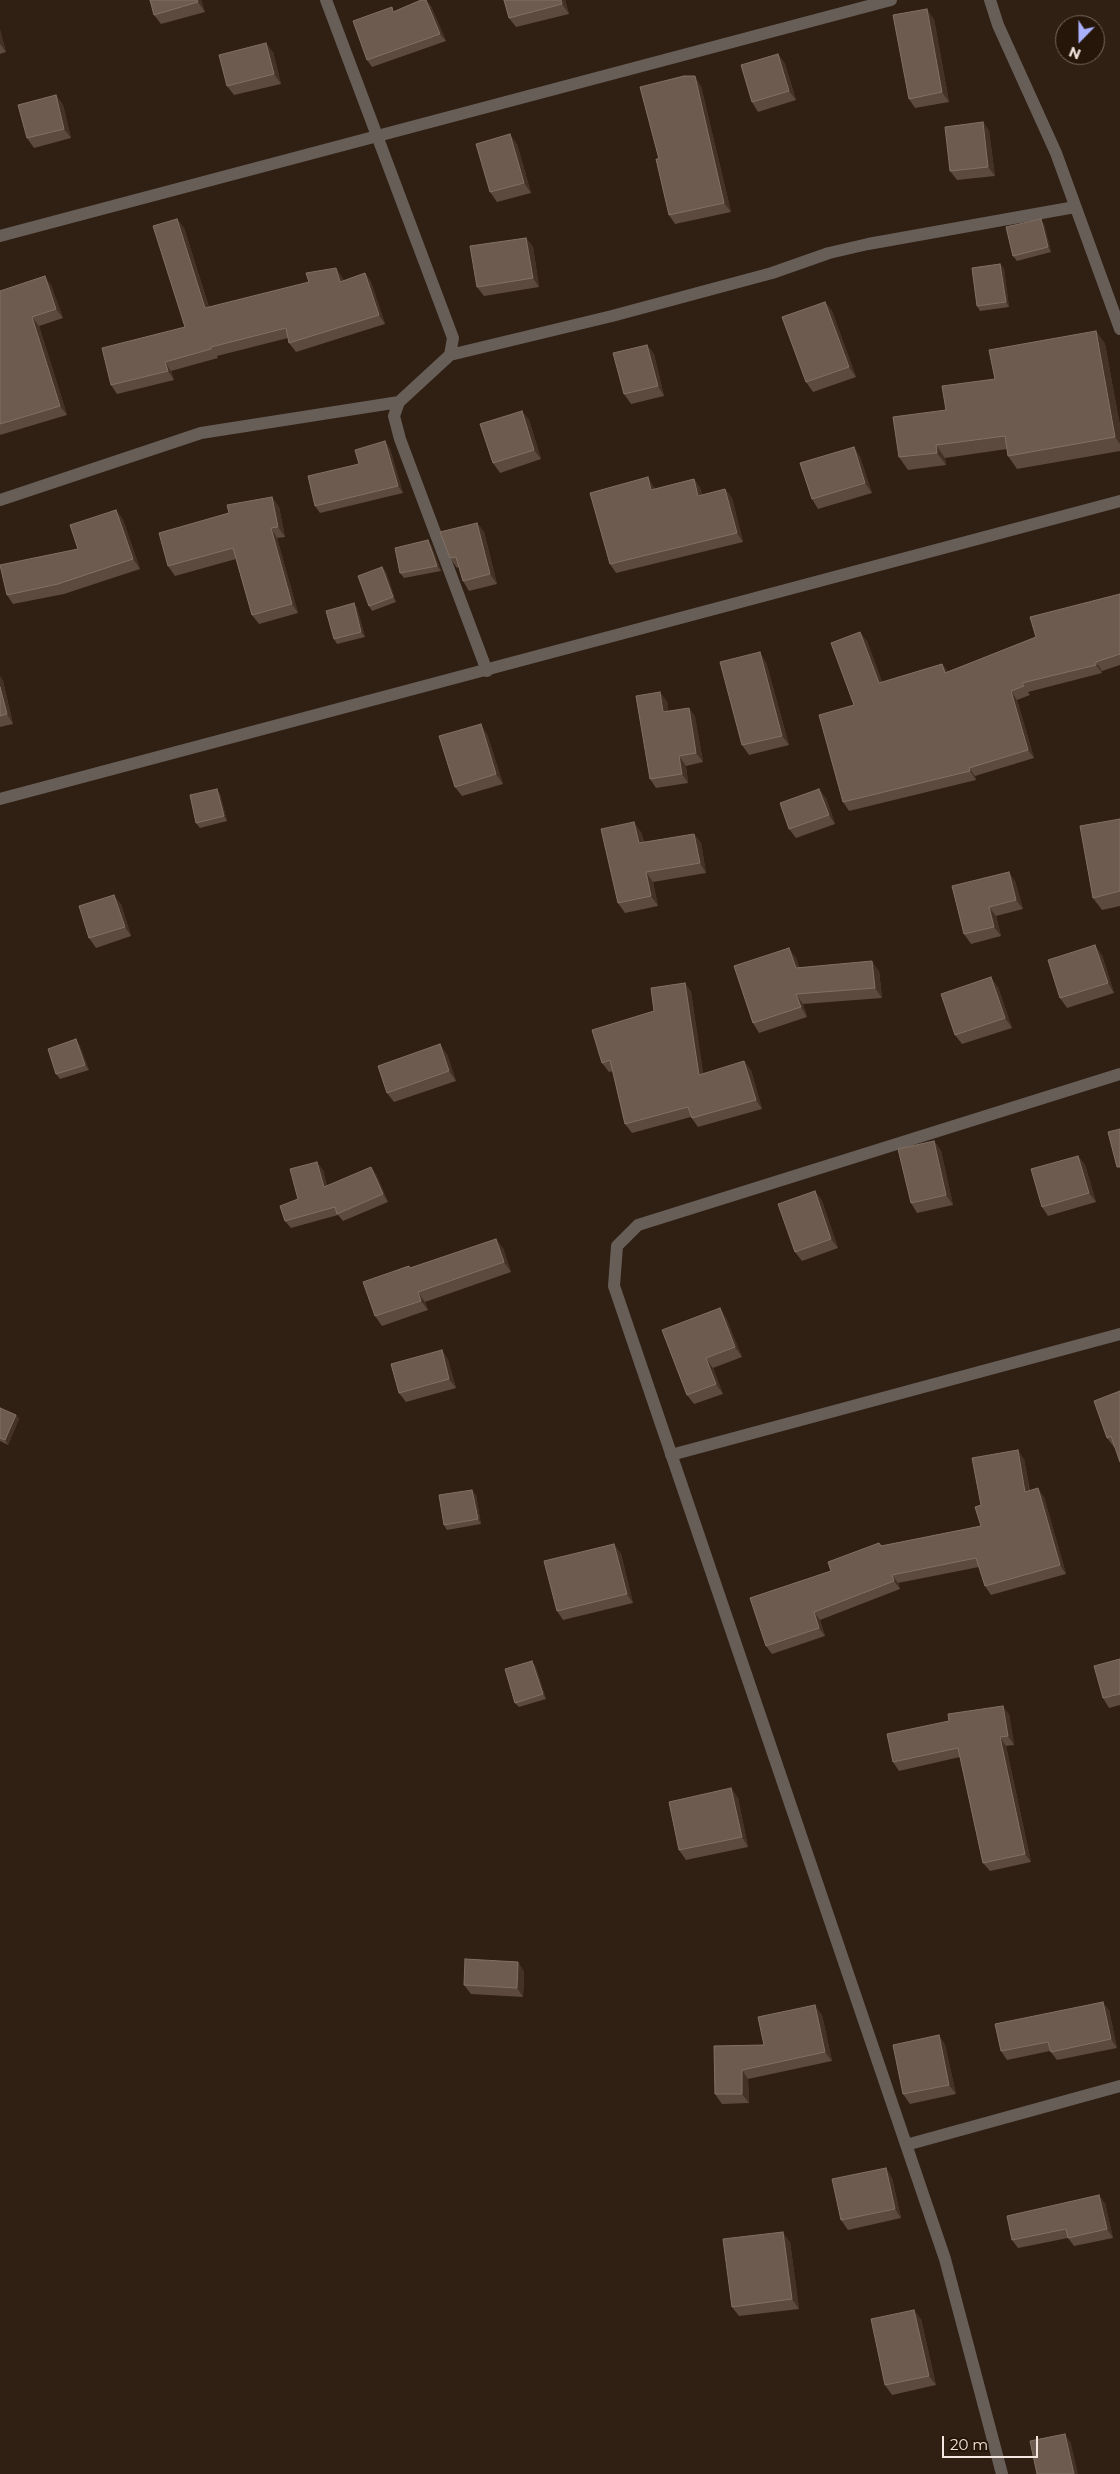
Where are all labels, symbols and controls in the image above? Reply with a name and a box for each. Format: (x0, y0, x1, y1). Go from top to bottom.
north arrow (1055, 15, 1105, 65)
text: N (1066, 43, 1083, 63)
scale bar (945, 2426, 1041, 2458)
text: 20 m (950, 2435, 988, 2454)

